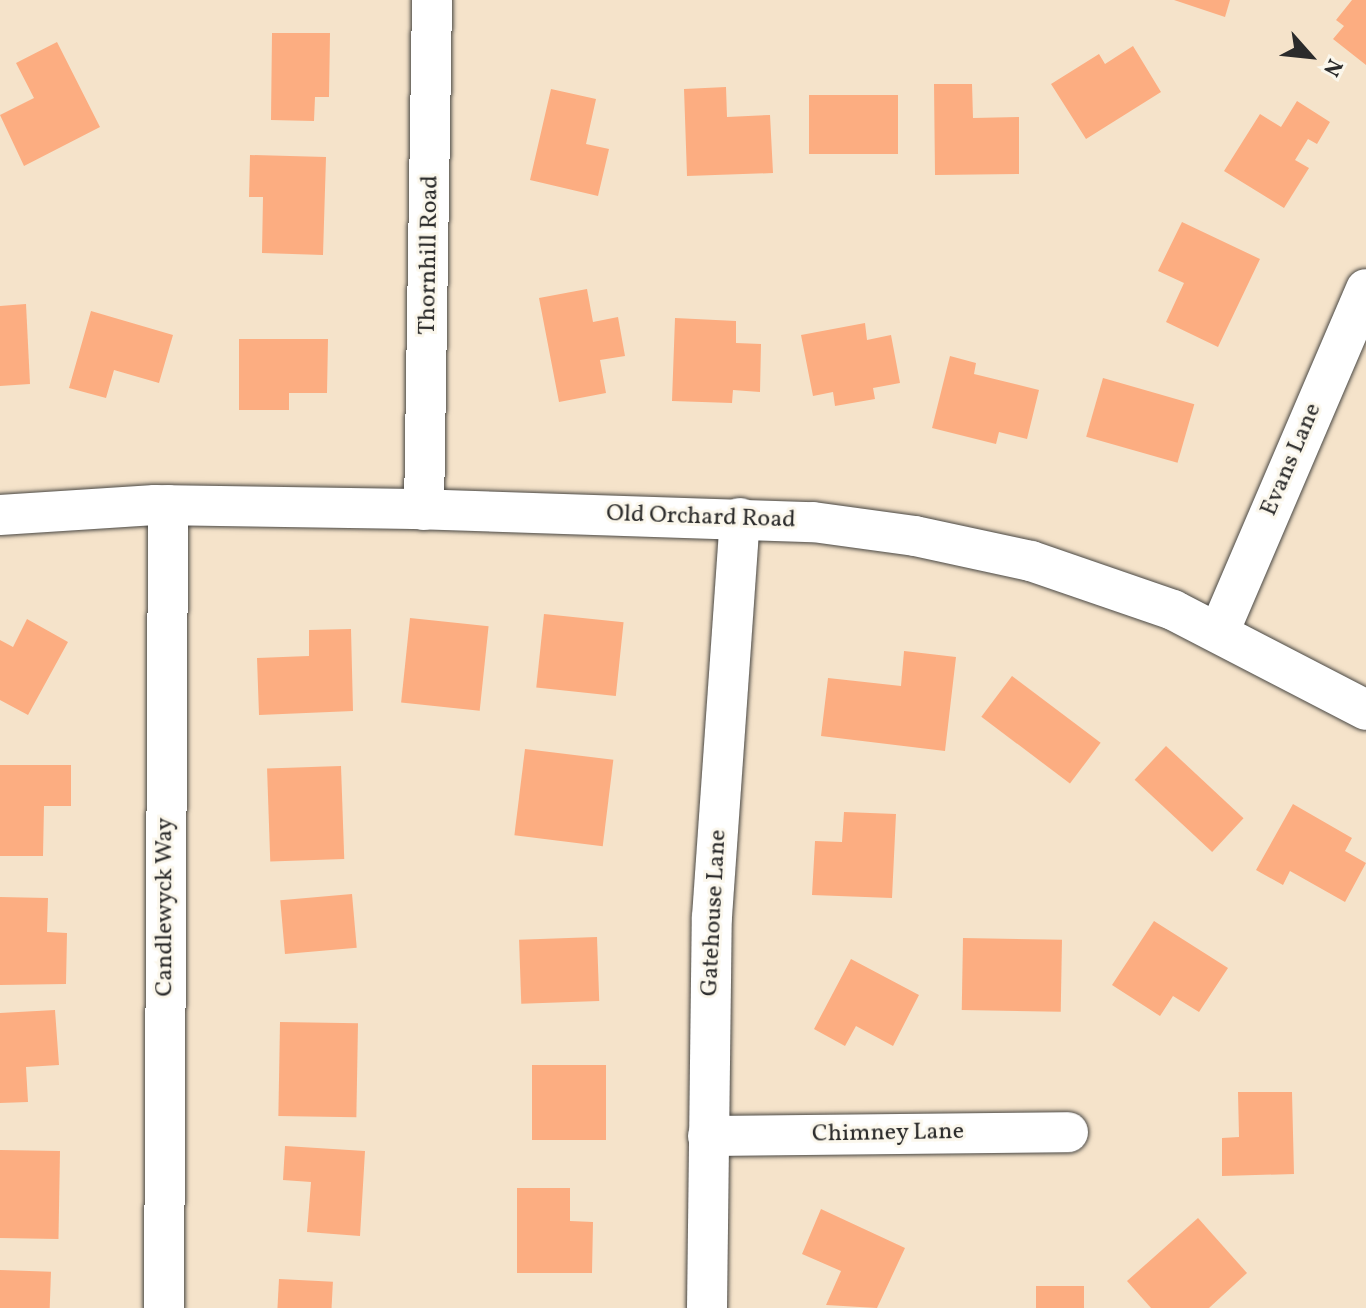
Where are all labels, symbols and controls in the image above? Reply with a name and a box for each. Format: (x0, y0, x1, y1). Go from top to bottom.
north arrow (1270, 16, 1350, 96)
text: N (1314, 53, 1349, 81)
street label: Thornhill Road (414, 175, 446, 335)
street label: Evans Lane (1255, 399, 1329, 521)
street label: Old Orchard Road (606, 500, 796, 536)
street label: Candlewyck Way (152, 817, 180, 997)
street label: Gatehouse Lane (696, 829, 734, 997)
street label: Chimney Lane (811, 1118, 965, 1150)

